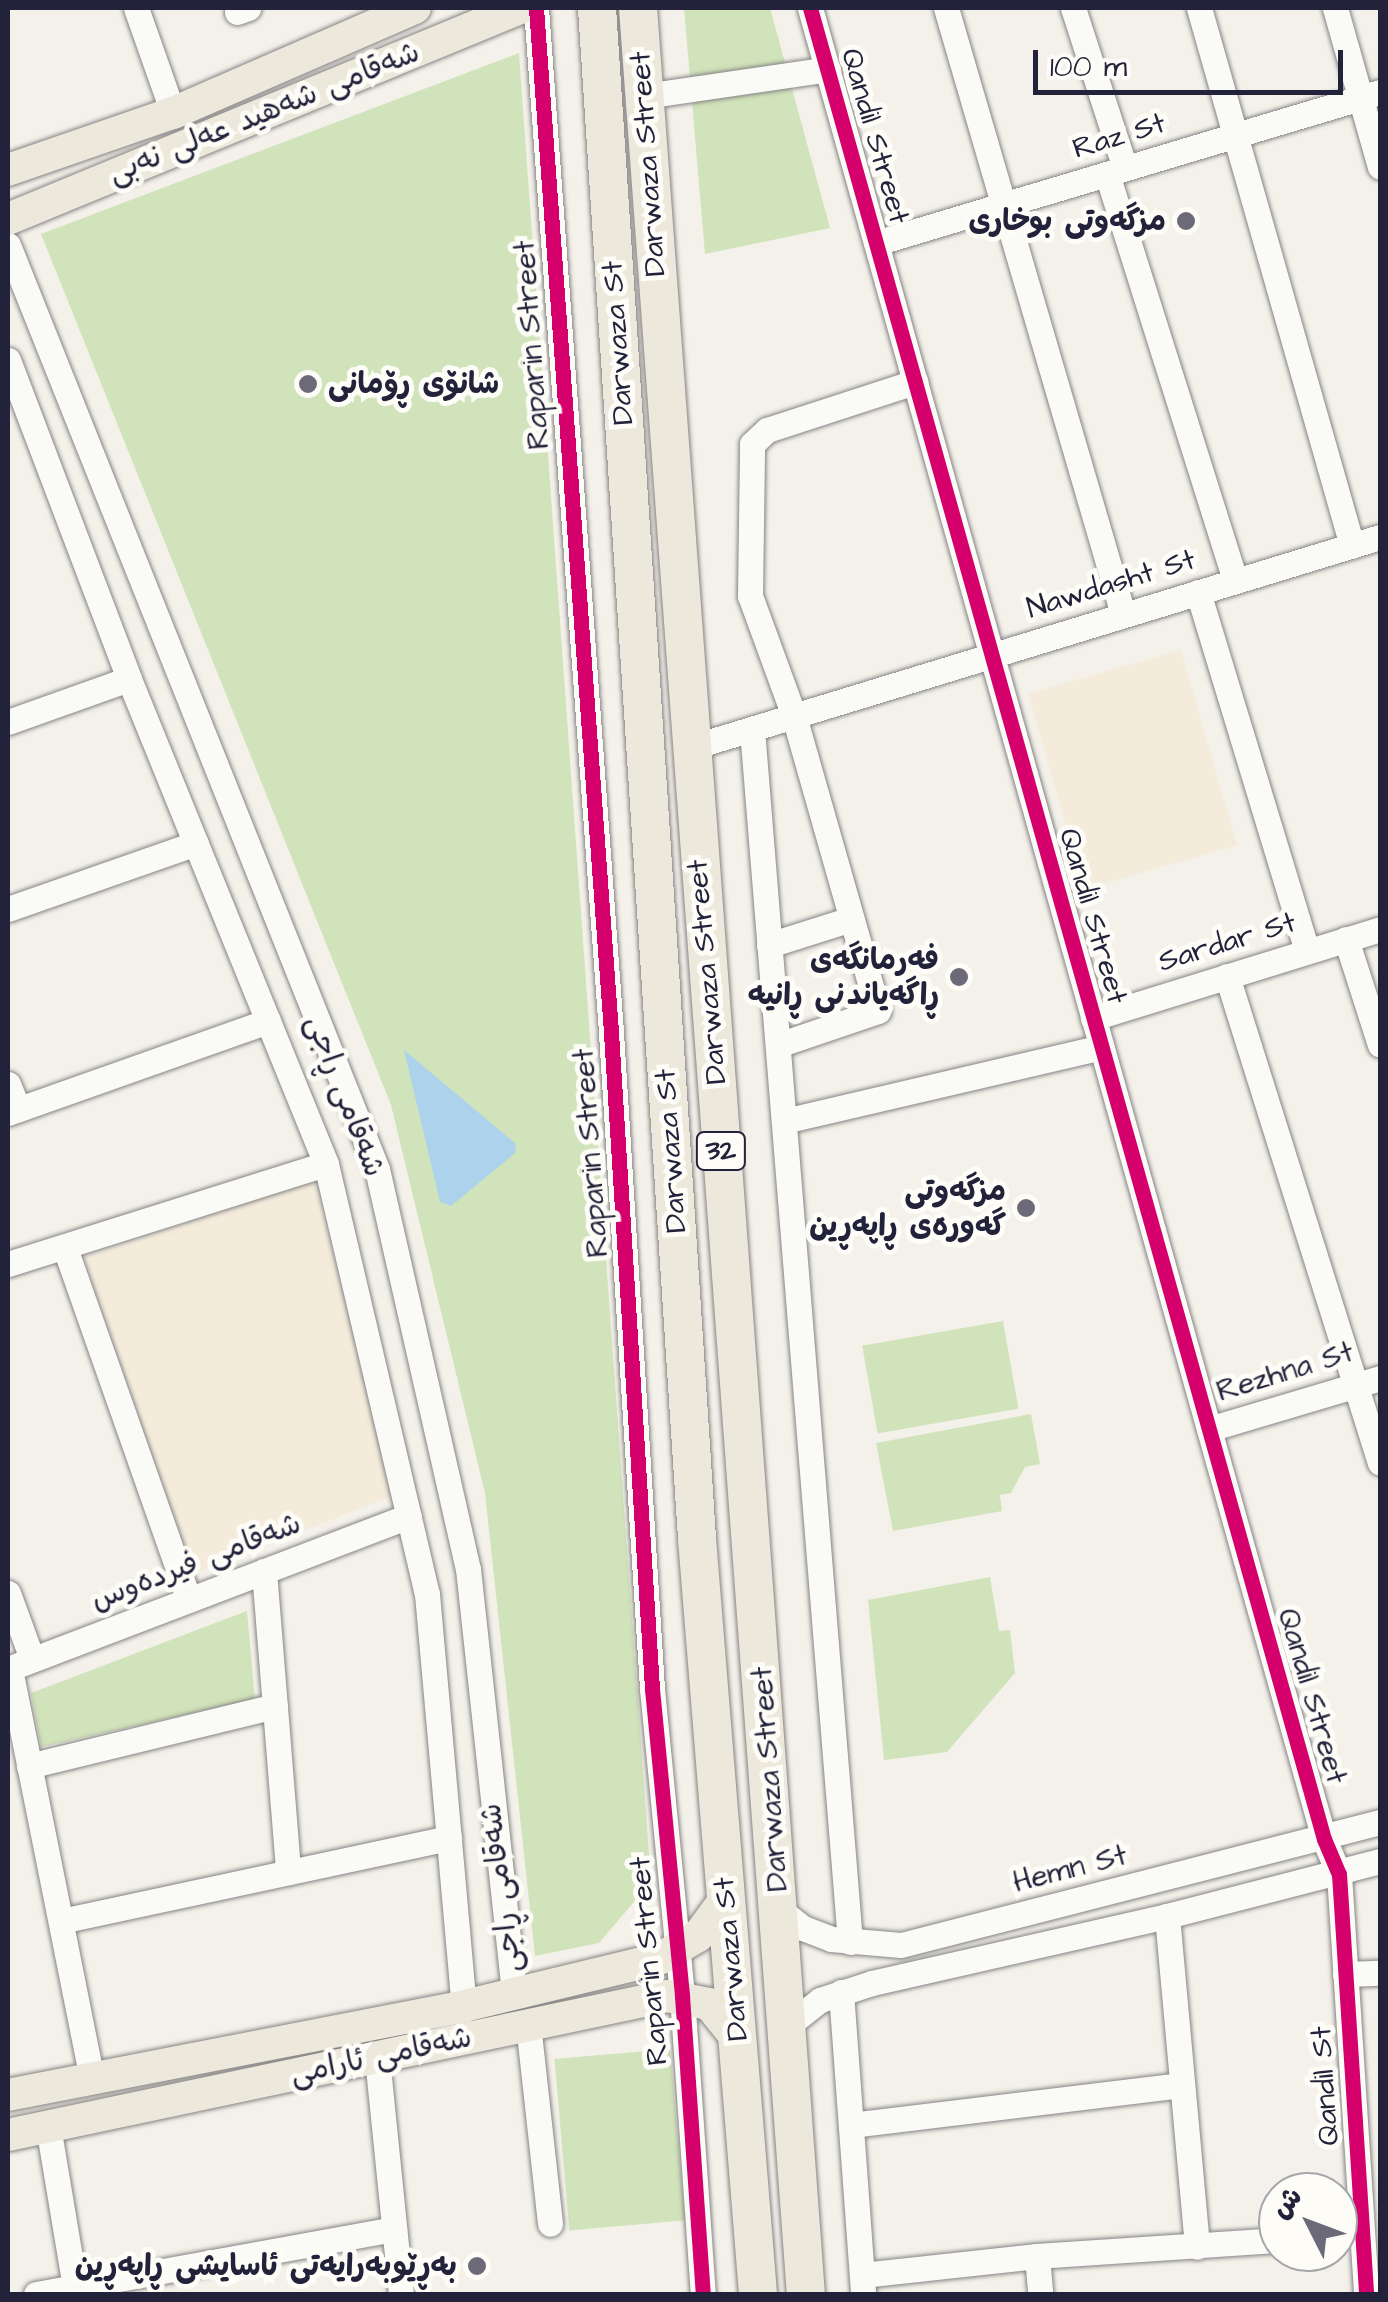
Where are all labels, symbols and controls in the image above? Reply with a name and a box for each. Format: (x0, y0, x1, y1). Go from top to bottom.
scale bar (1038, 30, 1348, 92)
street label: شەقامی شەهید عەلی نەبی (103, 34, 425, 192)
street label: Qandil Street (833, 44, 917, 228)
text: 100 m (1050, 46, 1127, 88)
street label: Darwaza Street (622, 50, 674, 278)
street label: Raz St (1068, 105, 1170, 167)
place label: مزگەوتی بوخاری (968, 203, 1166, 239)
marker: مزگەوتی بوخاری (1175, 210, 1197, 232)
street label: Raparin Street (507, 239, 557, 451)
street label: Darwaza St (594, 260, 642, 426)
place label: شانۆی ڕۆمانی (328, 366, 499, 402)
marker: شانۆی ڕۆمانی (297, 373, 319, 395)
street label: Nawdasht St (1022, 541, 1200, 627)
street label: Qandil Street (1051, 824, 1135, 1008)
street label: Darwaza Street (679, 858, 735, 1086)
street label: Sardar St (1154, 904, 1300, 980)
place label: فەرمانگەی ڕاگەیاندنی ڕانیە (748, 942, 939, 1012)
marker: فەرمانگەی ڕاگەیاندنی ڕانیە (948, 966, 970, 988)
street label: شەقامی ڕاجی (298, 1010, 392, 1182)
street label: Raparin Street (566, 1047, 616, 1259)
street label: Darwaza St (647, 1068, 695, 1234)
road number: 32 (694, 1128, 748, 1174)
place label: مزگەوتی گەورەی ڕاپەڕین (809, 1173, 1006, 1244)
marker: مزگەوتی گەورەی ڕاپەڕین (1015, 1197, 1037, 1219)
street label: Rezhna St (1212, 1334, 1358, 1410)
street label: شەقامی فیردەوس (86, 1505, 306, 1619)
street label: Qandil Street (1270, 1604, 1354, 1788)
street label: Darwaza Street (744, 1665, 796, 1893)
street label: شەقامی ڕاجی (473, 1801, 529, 1975)
street label: Hemn St (1009, 1837, 1131, 1901)
street label: Raparin Street (622, 1855, 676, 2067)
street label: Darwaza St (706, 1876, 756, 2042)
street label: شەقامی ئارامی (287, 2019, 475, 2093)
street label: Qandil St (1303, 2025, 1347, 2147)
north arrow (1258, 2172, 1358, 2272)
text: ش (1262, 2178, 1312, 2227)
place label: بەڕێوبەرایەتی ئاسایشی ڕاپەڕین (75, 2248, 457, 2284)
marker: بەڕێوبەرایەتی ئاسایشی ڕاپەڕین (466, 2255, 488, 2277)

